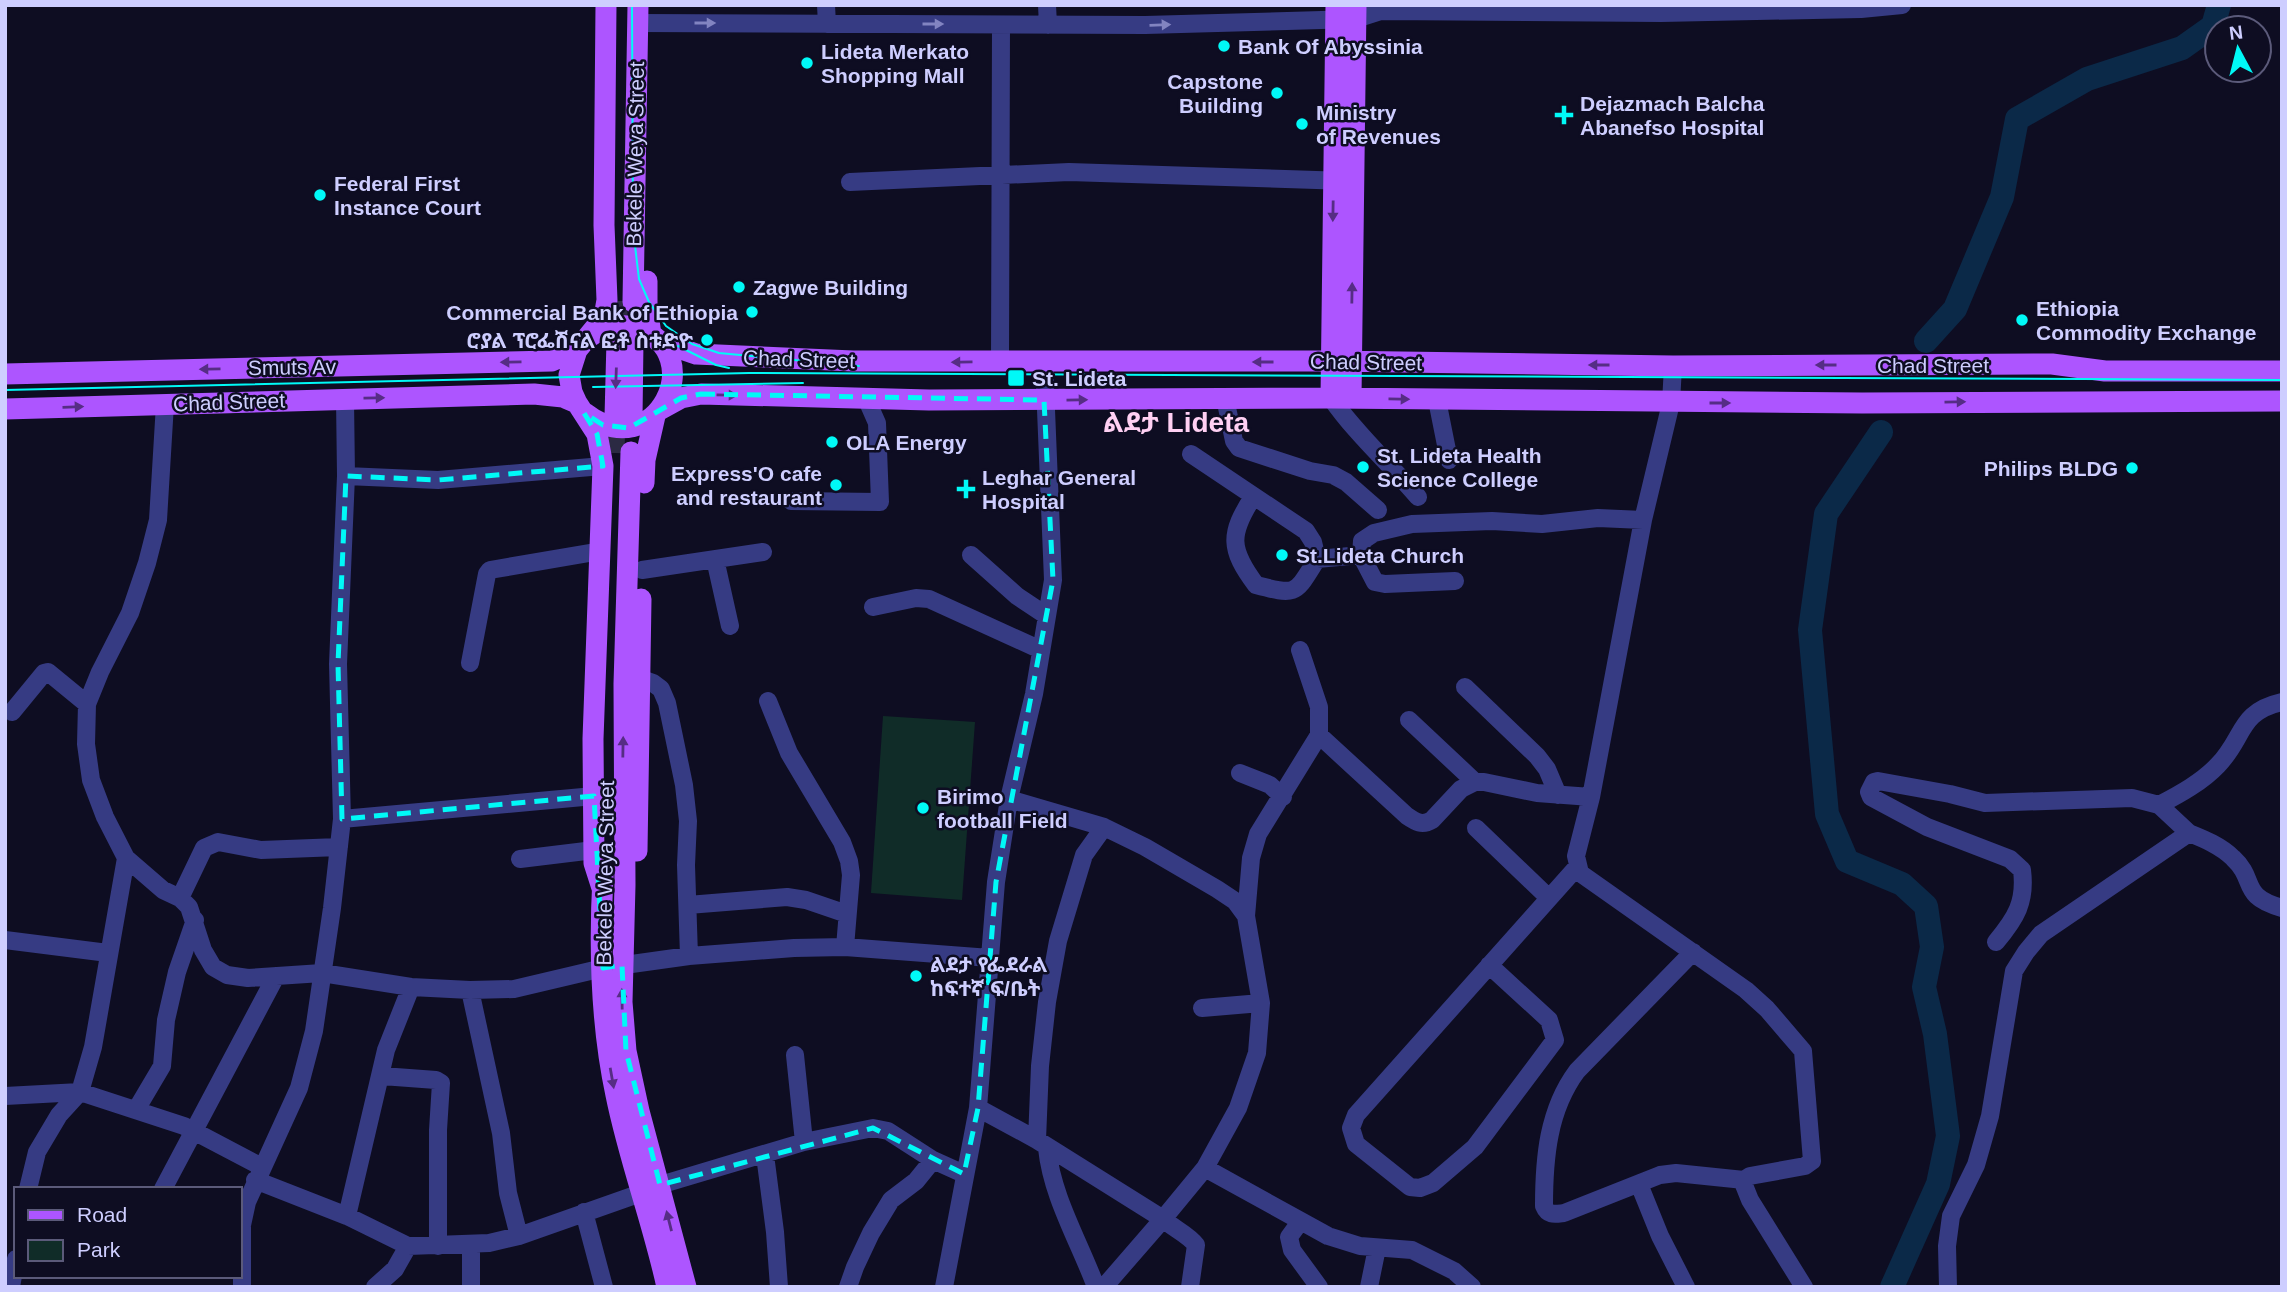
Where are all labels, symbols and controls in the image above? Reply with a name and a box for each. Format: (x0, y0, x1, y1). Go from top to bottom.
north arrow (2203, 14, 2273, 84)
one-way arrow (695, 17, 717, 29)
one-way arrow (922, 18, 944, 30)
one-way arrow (1150, 19, 1172, 31)
text: N (2228, 21, 2244, 44)
place label: Bank Of Abyssinia (1238, 35, 1423, 58)
marker: Bank Of Abyssinia (1216, 38, 1232, 54)
place label: Lideta Merkato Shopping Mall (821, 40, 969, 87)
marker: Lideta Merkato Shopping Mall (799, 55, 815, 71)
street label: Bekele Weya Street (622, 61, 648, 247)
place label: Capstone Building (1167, 70, 1263, 117)
marker: Capstone Building (1269, 85, 1285, 101)
place label: Dejazmach Balcha Abanefso Hospital (1580, 92, 1765, 139)
place label: Ministry of Revenues (1316, 101, 1441, 148)
marker: Dejazmach Balcha Abanefso Hospital (1554, 105, 1574, 125)
marker: Ministry of Revenues (1294, 116, 1310, 132)
place label: Federal First Instance Court (334, 172, 481, 219)
marker: Federal First Instance Court (312, 187, 328, 203)
one-way arrow (1328, 200, 1339, 222)
place label: Zagwe Building (753, 276, 908, 299)
marker: Zagwe Building (731, 279, 747, 295)
one-way arrow (1347, 282, 1358, 304)
place label: Ethiopia Commodity Exchange (2036, 297, 2257, 344)
place label: Commercial Bank of Ethiopia (446, 301, 738, 324)
marker: Commercial Bank of Ethiopia (744, 304, 760, 320)
marker: Ethiopia Commodity Exchange (2014, 312, 2030, 328)
place label: ሮያል ፕሮፌሽናል ፎቶ ስቱድዮ (466, 329, 693, 352)
marker: ሮያል ፕሮፌሽናል ፎቶ ስቱድዮ (699, 332, 715, 348)
street label: Chad Street (743, 346, 856, 372)
street label: Chad Street (1310, 350, 1422, 374)
street label: Chad Street (1877, 354, 1989, 377)
street label: Smuts Av (248, 355, 337, 379)
one-way arrow (500, 356, 522, 368)
one-way arrow (951, 356, 973, 367)
one-way arrow (1252, 356, 1274, 367)
one-way arrow (1587, 359, 1609, 371)
one-way arrow (1815, 359, 1837, 371)
one-way arrow (199, 363, 221, 375)
place label: St. Lideta (1032, 367, 1127, 390)
one-way arrow (610, 368, 621, 390)
marker: St. Lideta (1006, 368, 1026, 388)
street label: Chad Street (173, 389, 286, 415)
one-way arrow (716, 389, 738, 401)
one-way arrow (364, 392, 386, 404)
one-way arrow (1388, 393, 1410, 405)
one-way arrow (1066, 394, 1088, 405)
one-way arrow (1945, 396, 1967, 408)
one-way arrow (1709, 397, 1731, 409)
one-way arrow (63, 401, 85, 412)
district label: ልደታ Lideta (1103, 407, 1250, 438)
place label: OLA Energy (846, 431, 967, 454)
marker: OLA Energy (824, 434, 840, 450)
place label: St. Lideta Health Science College (1377, 444, 1542, 491)
place label: Philips BLDG (1984, 457, 2118, 480)
marker: St. Lideta Health Science College (1355, 459, 1371, 475)
marker: Philips BLDG (2124, 460, 2140, 476)
place label: Express'O cafe and restaurant (671, 462, 822, 509)
place label: Leghar General Hospital (982, 466, 1136, 513)
marker: Express'O cafe and restaurant (828, 477, 844, 493)
marker: Leghar General Hospital (956, 479, 976, 499)
place label: St.Lideta Church (1296, 544, 1464, 567)
marker: St.Lideta Church (1274, 547, 1290, 563)
one-way arrow (617, 736, 629, 758)
street label: Bekele Weya Street (592, 780, 618, 966)
place label: Birimo football Field (937, 785, 1068, 832)
marker: Birimo football Field (915, 800, 931, 816)
place label: ልደታ የፌደራል ከፍተኛ ፍ/ቤት (930, 953, 1048, 1000)
marker: ልደታ የፌደራል ከፍተኛ ፍ/ቤት (908, 968, 924, 984)
one-way arrow (616, 988, 628, 1010)
one-way arrow (607, 1067, 618, 1089)
legend (14, 1187, 242, 1278)
text: Road (77, 1203, 127, 1226)
one-way arrow (663, 1209, 674, 1231)
text: Park (77, 1238, 121, 1261)

